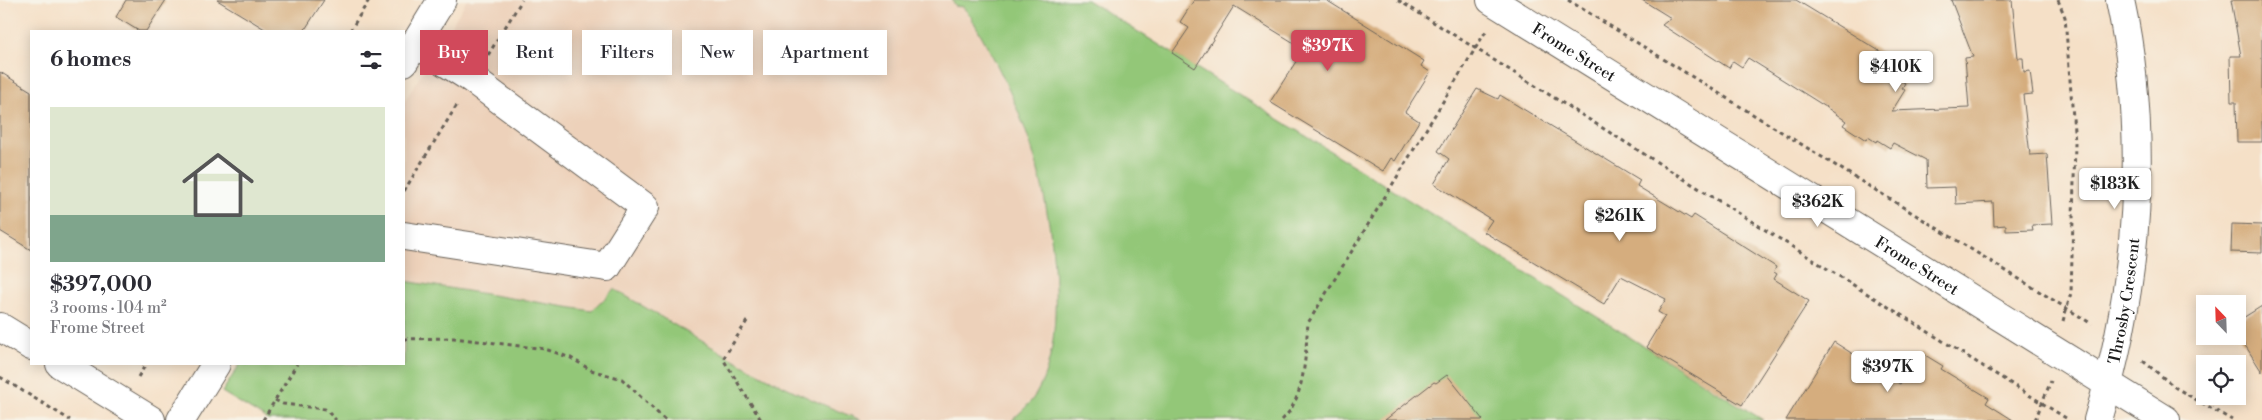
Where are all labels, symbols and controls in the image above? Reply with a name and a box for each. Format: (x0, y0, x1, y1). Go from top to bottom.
street label: Frome Street (1528, 19, 1620, 86)
chip: Buy (420, 30, 488, 75)
chip: Rent (498, 30, 572, 75)
chip: Filters (582, 30, 672, 75)
chip: New (682, 30, 753, 75)
chip: Apartment (763, 30, 887, 75)
pin: $397K (1293, 30, 1363, 72)
text: $397K (1302, 36, 1354, 56)
icon: filters (357, 46, 385, 74)
text: 6 homes (50, 47, 131, 73)
pin: $410K (1861, 51, 1931, 93)
text: $410K (1870, 57, 1922, 77)
icon: home (173, 140, 263, 230)
pin: $183K (2080, 168, 2150, 210)
text: $183K (2090, 174, 2140, 194)
pin: $362K (1783, 186, 1853, 228)
text: $362K (1792, 192, 1844, 212)
pin: $261K (1585, 200, 1655, 242)
text: $261K (1595, 206, 1645, 226)
street label: Frome Street (1871, 232, 1963, 300)
street label: Throsby Crescent (2104, 237, 2144, 366)
text: $397,000 (50, 272, 152, 298)
north arrow (2196, 295, 2246, 345)
map controls (2196, 295, 2246, 405)
text: 3 rooms · 104 m² (50, 298, 167, 318)
text: Frome Street (50, 318, 145, 338)
pin: $397K (1853, 350, 1923, 393)
button: locate (2196, 355, 2246, 405)
text: $397K (1862, 357, 1914, 377)

